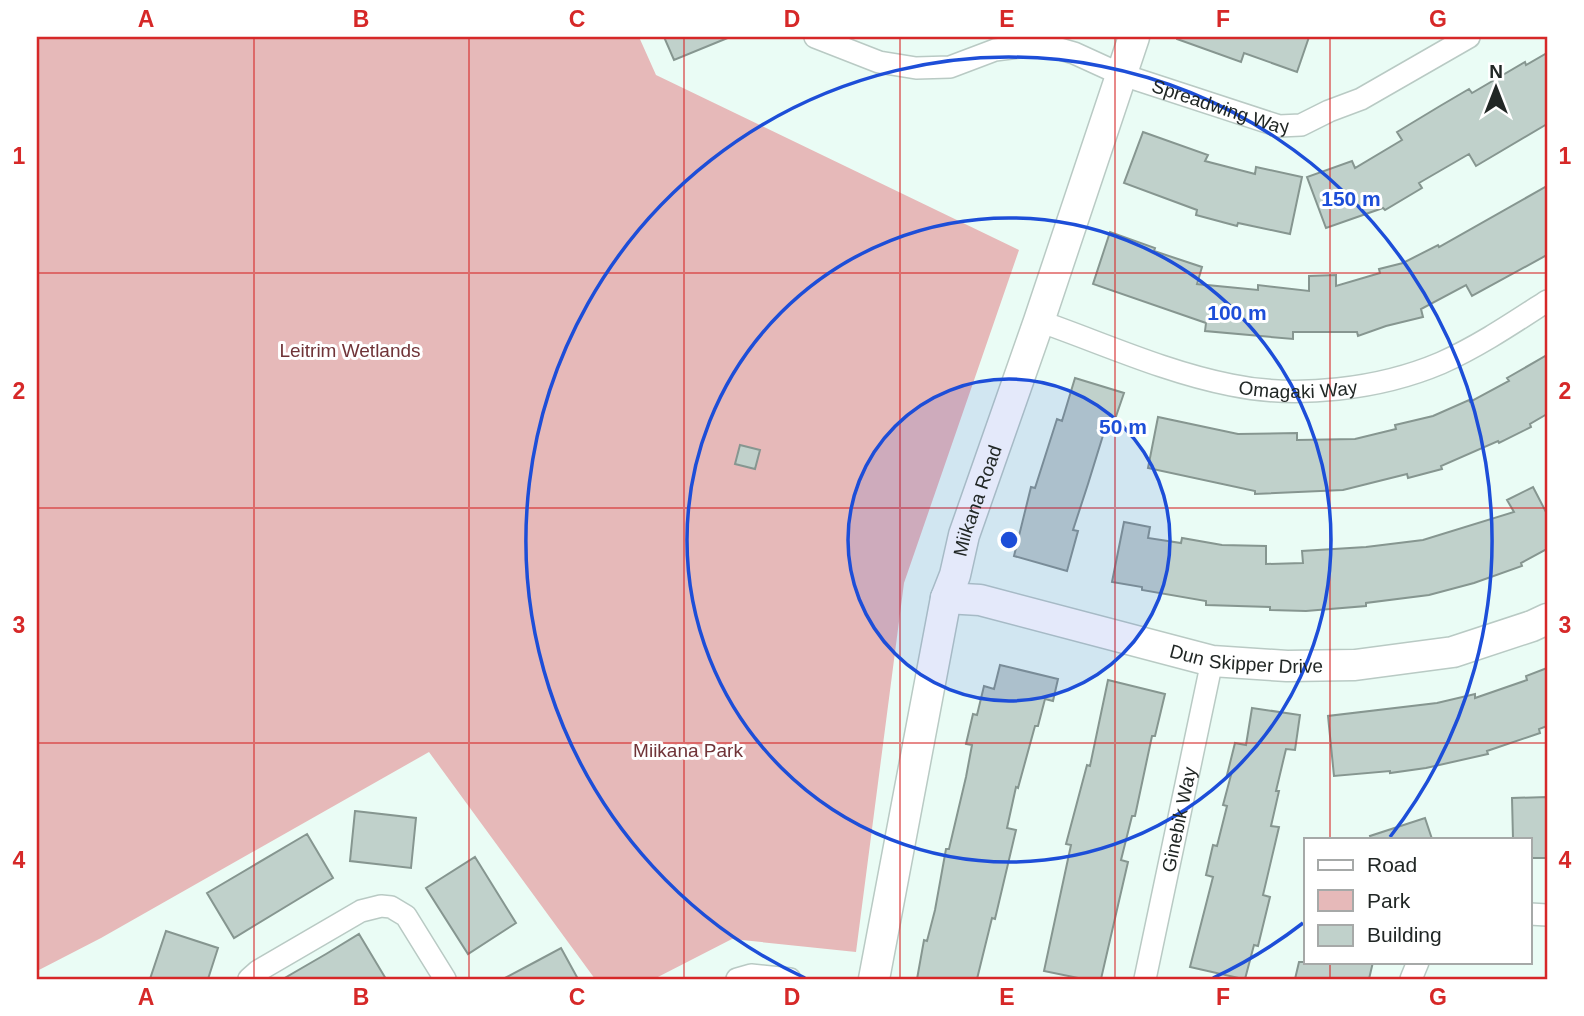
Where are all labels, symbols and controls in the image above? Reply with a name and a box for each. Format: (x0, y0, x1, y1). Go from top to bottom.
text: A (138, 6, 154, 32)
text: B (353, 6, 369, 32)
text: C (569, 6, 585, 32)
text: D (784, 6, 800, 32)
text: E (999, 6, 1015, 32)
text: F (1216, 6, 1230, 32)
text: G (1429, 6, 1447, 32)
north arrow (1462, 52, 1532, 122)
text: N (1489, 61, 1503, 82)
street label: Spreadwing Way (1149, 75, 1290, 137)
text: 1 (13, 143, 26, 169)
text: 1 (1559, 143, 1572, 169)
text: 150 m (1321, 187, 1381, 210)
text: 100 m (1207, 301, 1267, 324)
park label: Leitrim Wetlands (279, 340, 421, 361)
street label: Omagaki Way (1237, 376, 1359, 402)
text: 2 (13, 378, 25, 404)
text: 2 (1559, 378, 1571, 404)
text: 50 m (1099, 415, 1147, 438)
street label: Miikana Road (950, 442, 1006, 558)
centre of rings (997, 528, 1021, 552)
text: 3 (13, 612, 25, 638)
text: 3 (1559, 612, 1571, 638)
street label: Dun Skipper Drive (1168, 640, 1323, 677)
park label: Miikana Park (633, 740, 743, 761)
street label: Ginebik Way (1158, 765, 1201, 874)
legend (1304, 838, 1532, 964)
text: 4 (13, 847, 26, 873)
text: 4 (1559, 847, 1572, 873)
text: Road (1367, 853, 1417, 876)
text: Park (1367, 889, 1411, 912)
text: Building (1367, 923, 1442, 946)
text: A (138, 984, 154, 1010)
text: B (353, 984, 369, 1010)
text: C (569, 984, 585, 1010)
text: D (784, 984, 800, 1010)
text: E (999, 984, 1015, 1010)
text: F (1216, 984, 1230, 1010)
text: G (1429, 984, 1447, 1010)

